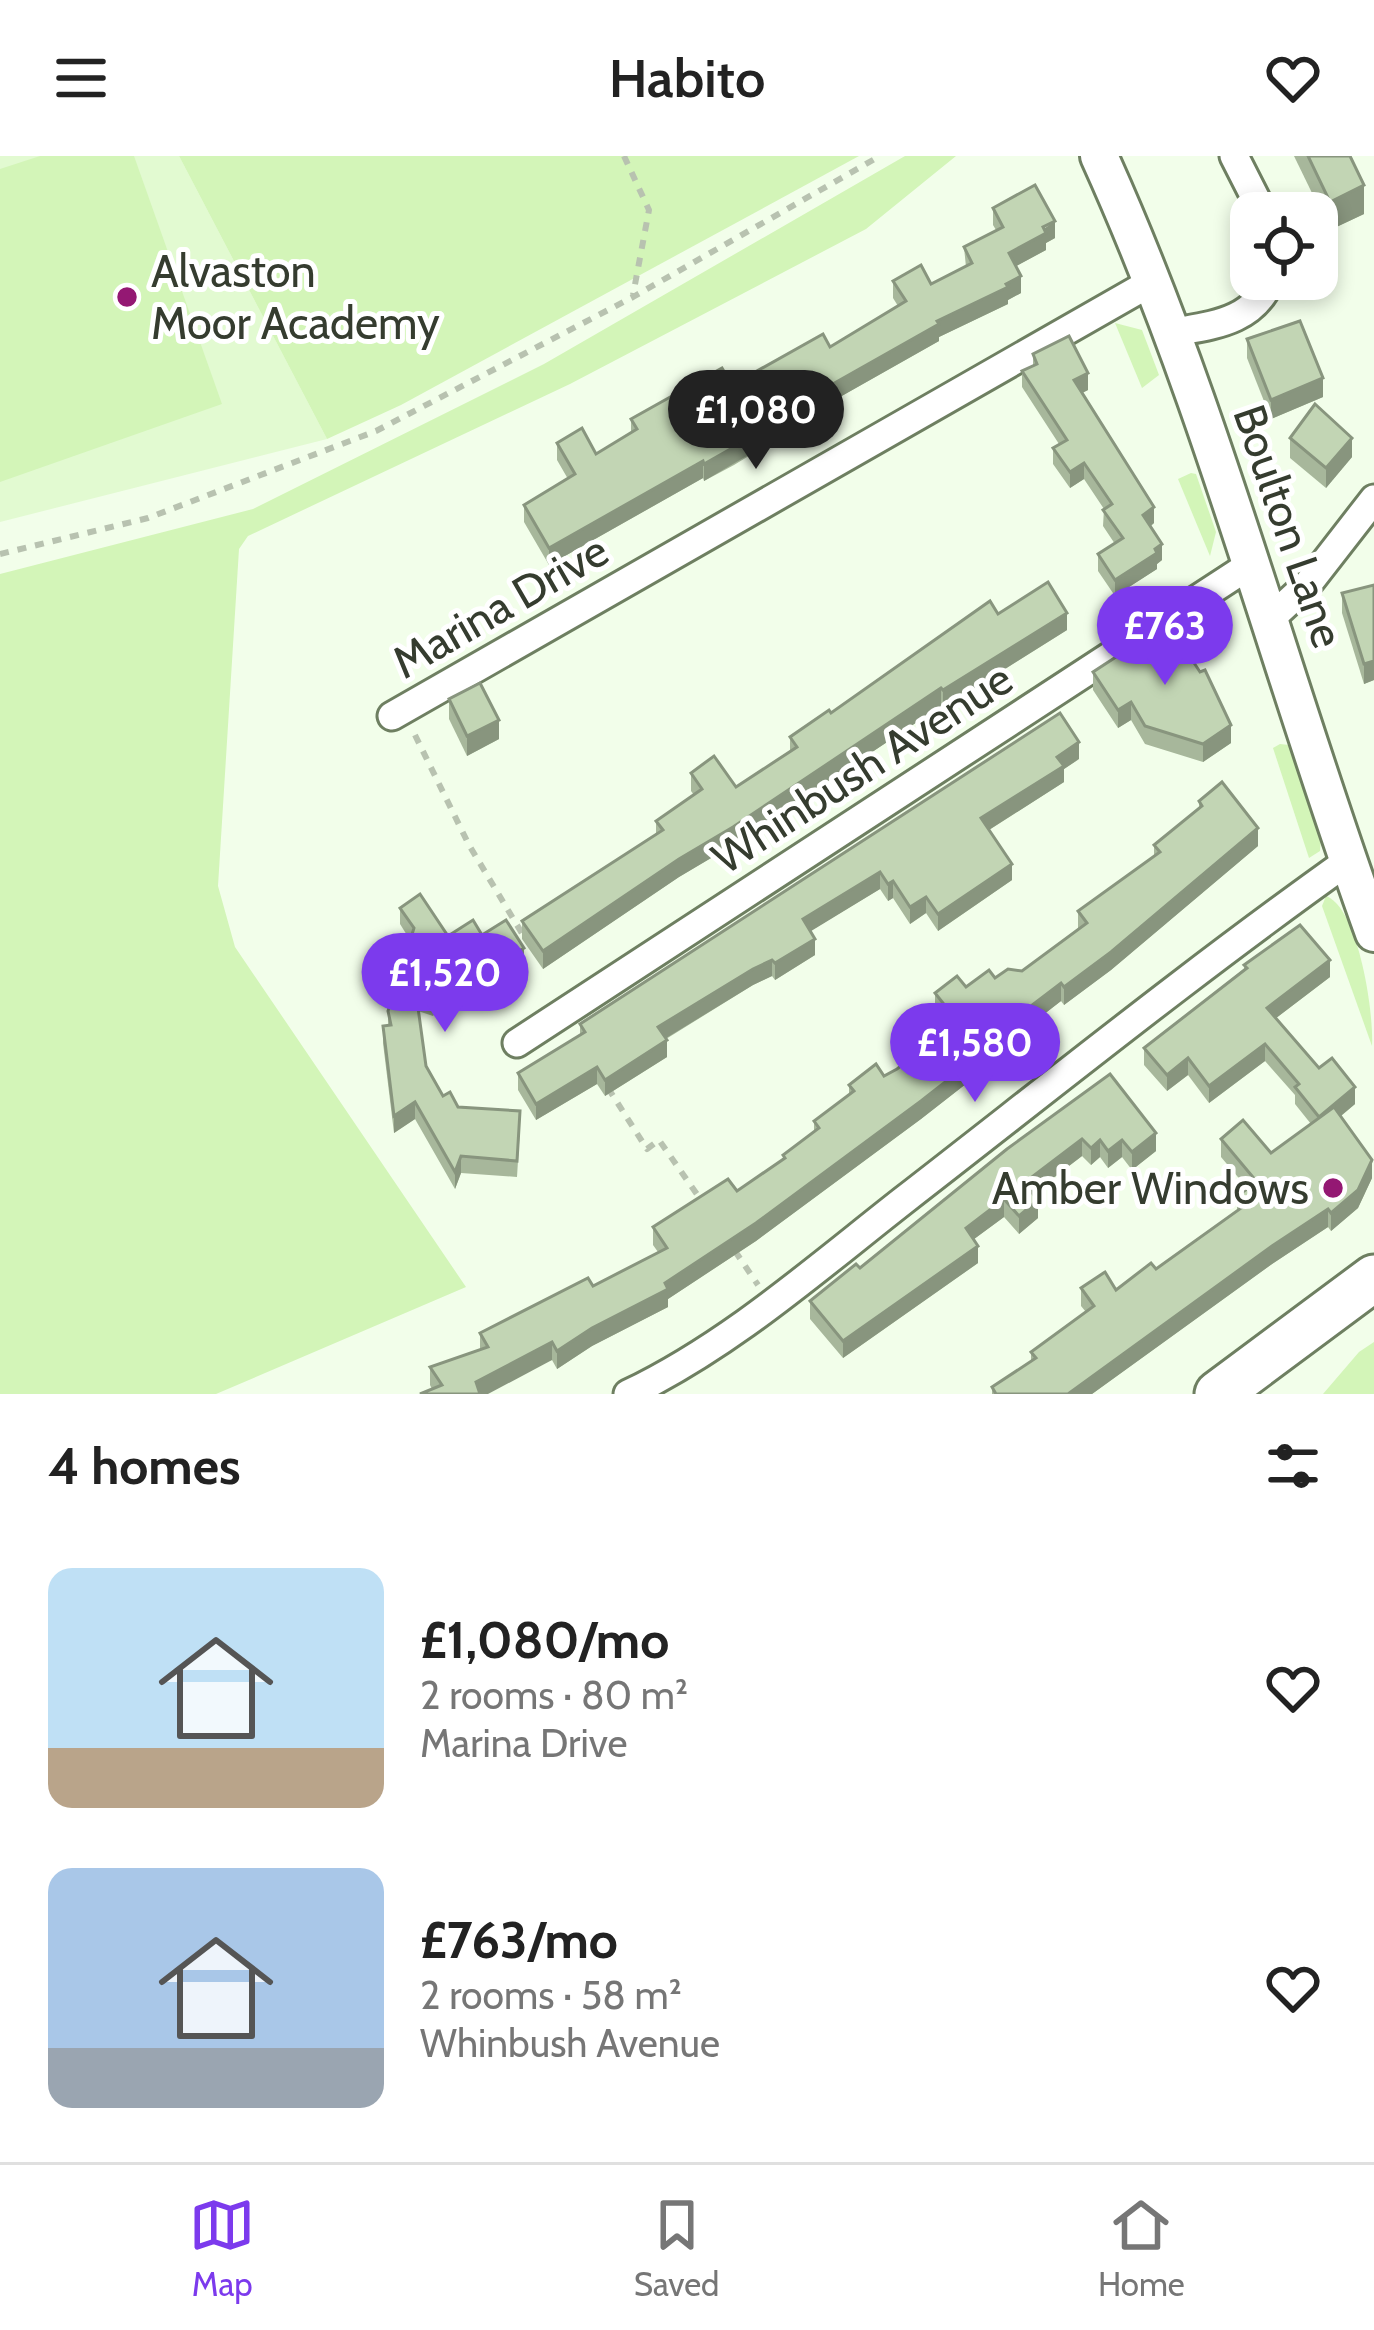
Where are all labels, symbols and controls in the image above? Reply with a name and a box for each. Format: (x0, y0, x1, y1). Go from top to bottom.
icon: menu (48, 45, 114, 111)
text: Habito (609, 45, 765, 111)
icon: heart (1260, 45, 1326, 111)
map controls (1230, 192, 1338, 300)
button: locate (1230, 192, 1338, 300)
place label: Alvaston Moor Academy (151, 244, 440, 350)
marker: Alvaston Moor Academy (114, 284, 140, 310)
pin: £1,080 (658, 370, 854, 472)
text: £1,080 (695, 385, 817, 433)
street label: Boulton Lane (1222, 398, 1356, 654)
street label: Marina Drive (383, 523, 617, 689)
pin: £763 (1094, 586, 1236, 688)
text: £763 (1124, 601, 1206, 649)
street label: Whinbush Avenue (702, 651, 1022, 885)
pin: £1,520 (347, 933, 543, 1035)
text: £1,520 (389, 948, 501, 996)
pin: £1,580 (877, 1003, 1073, 1105)
text: £1,580 (917, 1018, 1033, 1066)
place label: Amber Windows (992, 1161, 1309, 1215)
marker: Amber Windows (1320, 1175, 1346, 1201)
icon: filters (1260, 1433, 1326, 1499)
text: 4 homes (48, 1435, 240, 1497)
text: £1,080/mo (420, 1609, 669, 1671)
icon: home (144, 1616, 288, 1760)
icon: heart (1260, 1655, 1326, 1721)
text: 2 rooms · 80 m² (420, 1671, 688, 1719)
text: Marina Drive (420, 1719, 628, 1767)
text: £763/mo (420, 1909, 618, 1971)
icon: home (144, 1916, 288, 2060)
icon: heart (1260, 1955, 1326, 2021)
text: 2 rooms · 58 m² (420, 1971, 682, 2019)
text: Whinbush Avenue (420, 2019, 720, 2067)
tab: Map (189, 2192, 255, 2304)
tab: Saved (634, 2192, 719, 2304)
tab: Home (1098, 2192, 1185, 2304)

